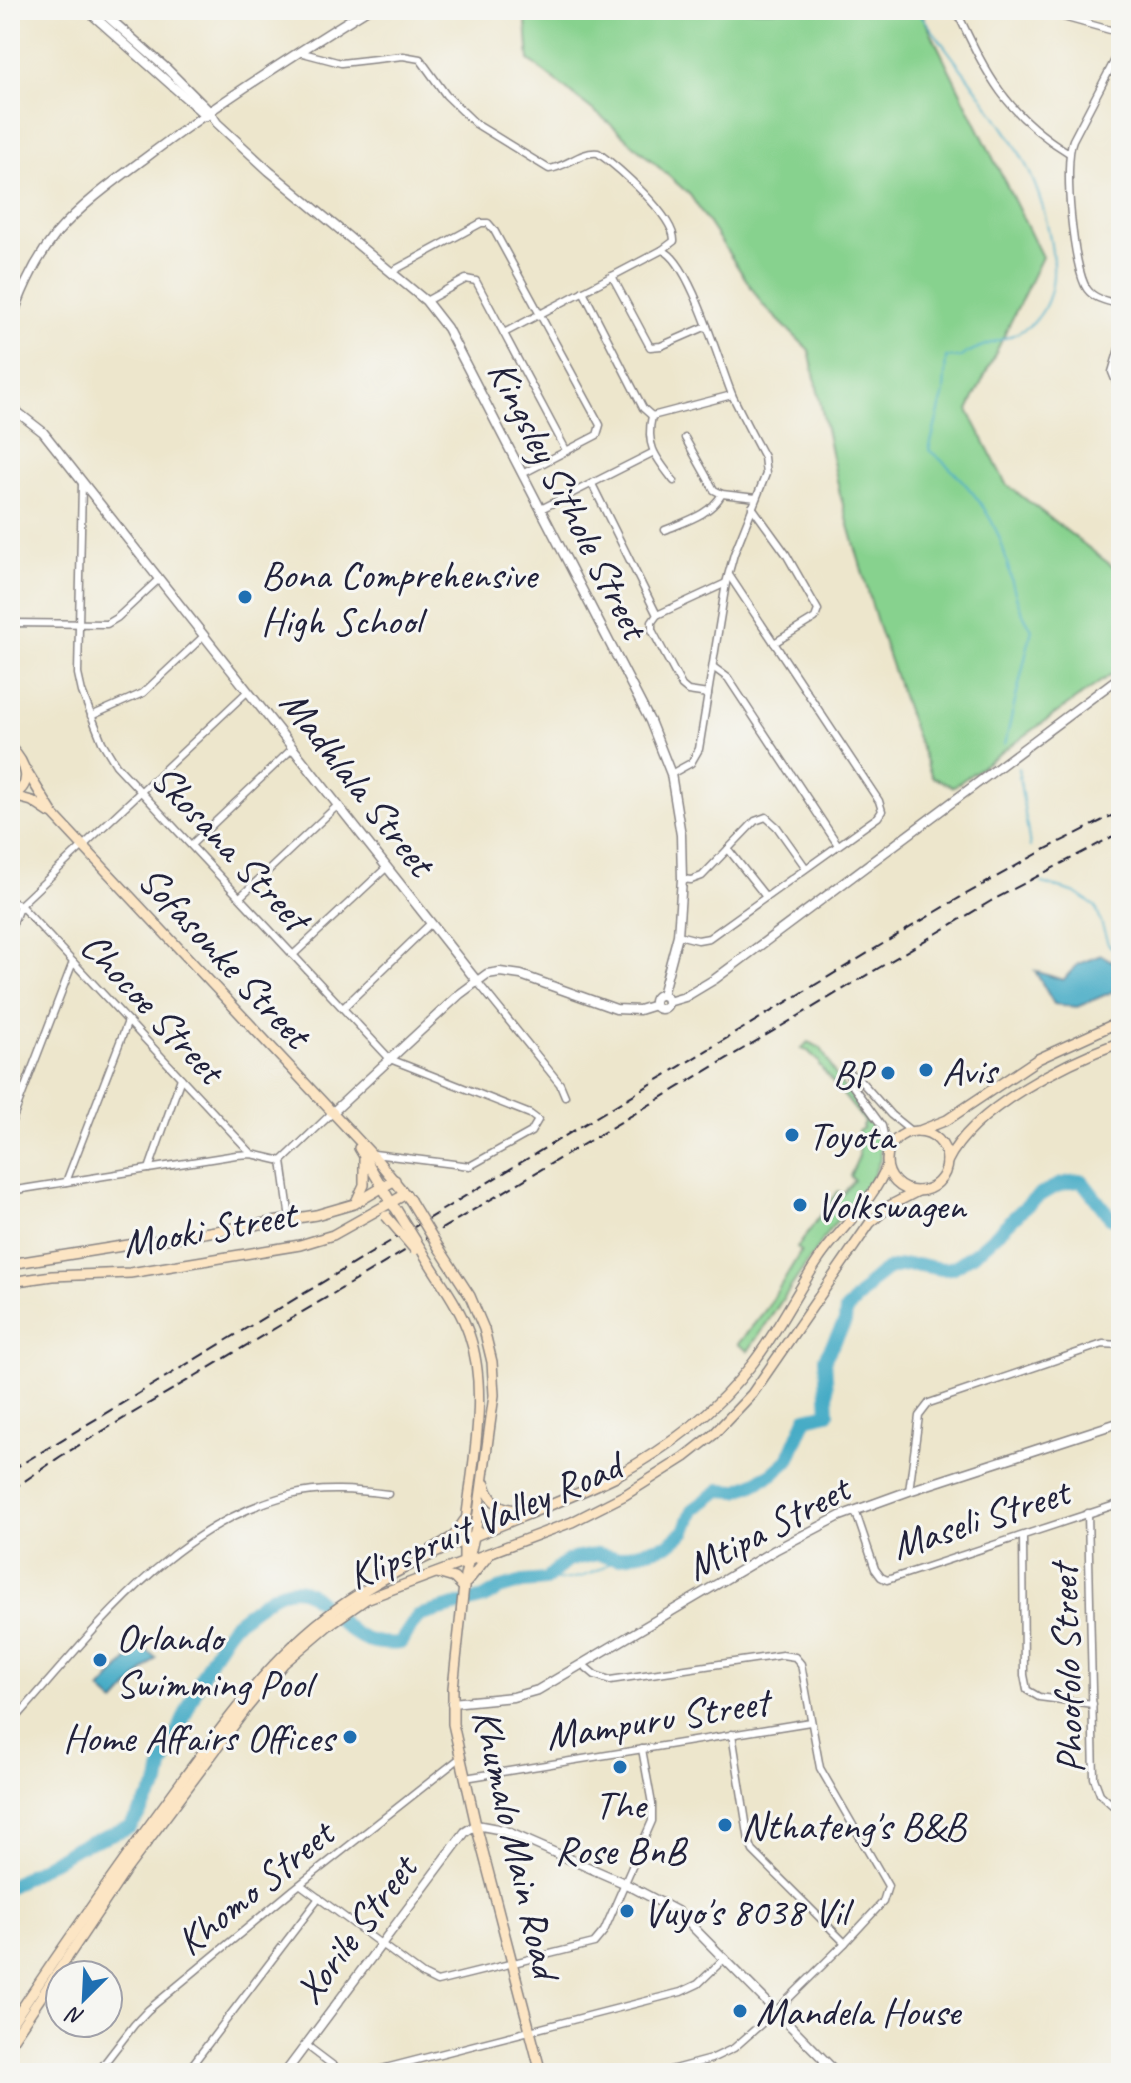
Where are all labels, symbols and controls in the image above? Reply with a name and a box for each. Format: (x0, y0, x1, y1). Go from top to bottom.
street label: Kingsley Sithole Street (477, 352, 661, 650)
place label: Bona Comprehensive High School (261, 550, 540, 646)
marker: Bona Comprehensive High School (236, 588, 254, 606)
street label: Madhlala Street (269, 680, 448, 888)
street label: Skosana Street (140, 754, 324, 946)
street label: Sofasonke Street (127, 855, 324, 1061)
street label: Chocoe Street (70, 922, 237, 1096)
place label: Avis (942, 1046, 1000, 1096)
place label: BP (833, 1049, 876, 1099)
marker: Avis (917, 1061, 935, 1079)
marker: BP (879, 1064, 897, 1082)
place label: Toyota (808, 1111, 897, 1161)
marker: Toyota (783, 1126, 801, 1144)
place label: Volkswagen (816, 1181, 967, 1231)
street label: Mooki Street (119, 1189, 303, 1269)
marker: Volkswagen (791, 1196, 809, 1214)
street label: Klipspruit Valley Road (341, 1439, 634, 1601)
street label: Mtipa Street (677, 1462, 861, 1592)
street label: Maseli Street (885, 1466, 1079, 1571)
street label: Phoofolo Street (1038, 1558, 1096, 1774)
place label: Orlando Swimming Pool (116, 1613, 318, 1709)
marker: Orlando Swimming Pool (91, 1651, 109, 1669)
street label: Mampuru Street (542, 1676, 778, 1761)
street label: Khumalo Main Road (461, 1704, 573, 1988)
place label: Home Affairs Offices (63, 1713, 337, 1763)
marker: Home Affairs Offices (341, 1728, 359, 1746)
marker: The Rose BnB (611, 1758, 629, 1776)
place label: The Rose BnB (555, 1780, 689, 1876)
place label: Nthateng's B&B (741, 1801, 967, 1851)
street label: Khomo Street (166, 1807, 346, 1966)
marker: Nthateng's B&B (716, 1816, 734, 1834)
street label: Xorile Street (284, 1843, 430, 2013)
place label: Vuyo's 8038 Vil (643, 1887, 855, 1937)
marker: Vuyo's 8038 Vil (618, 1902, 636, 1920)
north arrow (44, 1959, 124, 2039)
place label: Mandela House (756, 1987, 963, 2037)
text: N (61, 1999, 88, 2032)
marker: Mandela House (731, 2002, 749, 2020)

